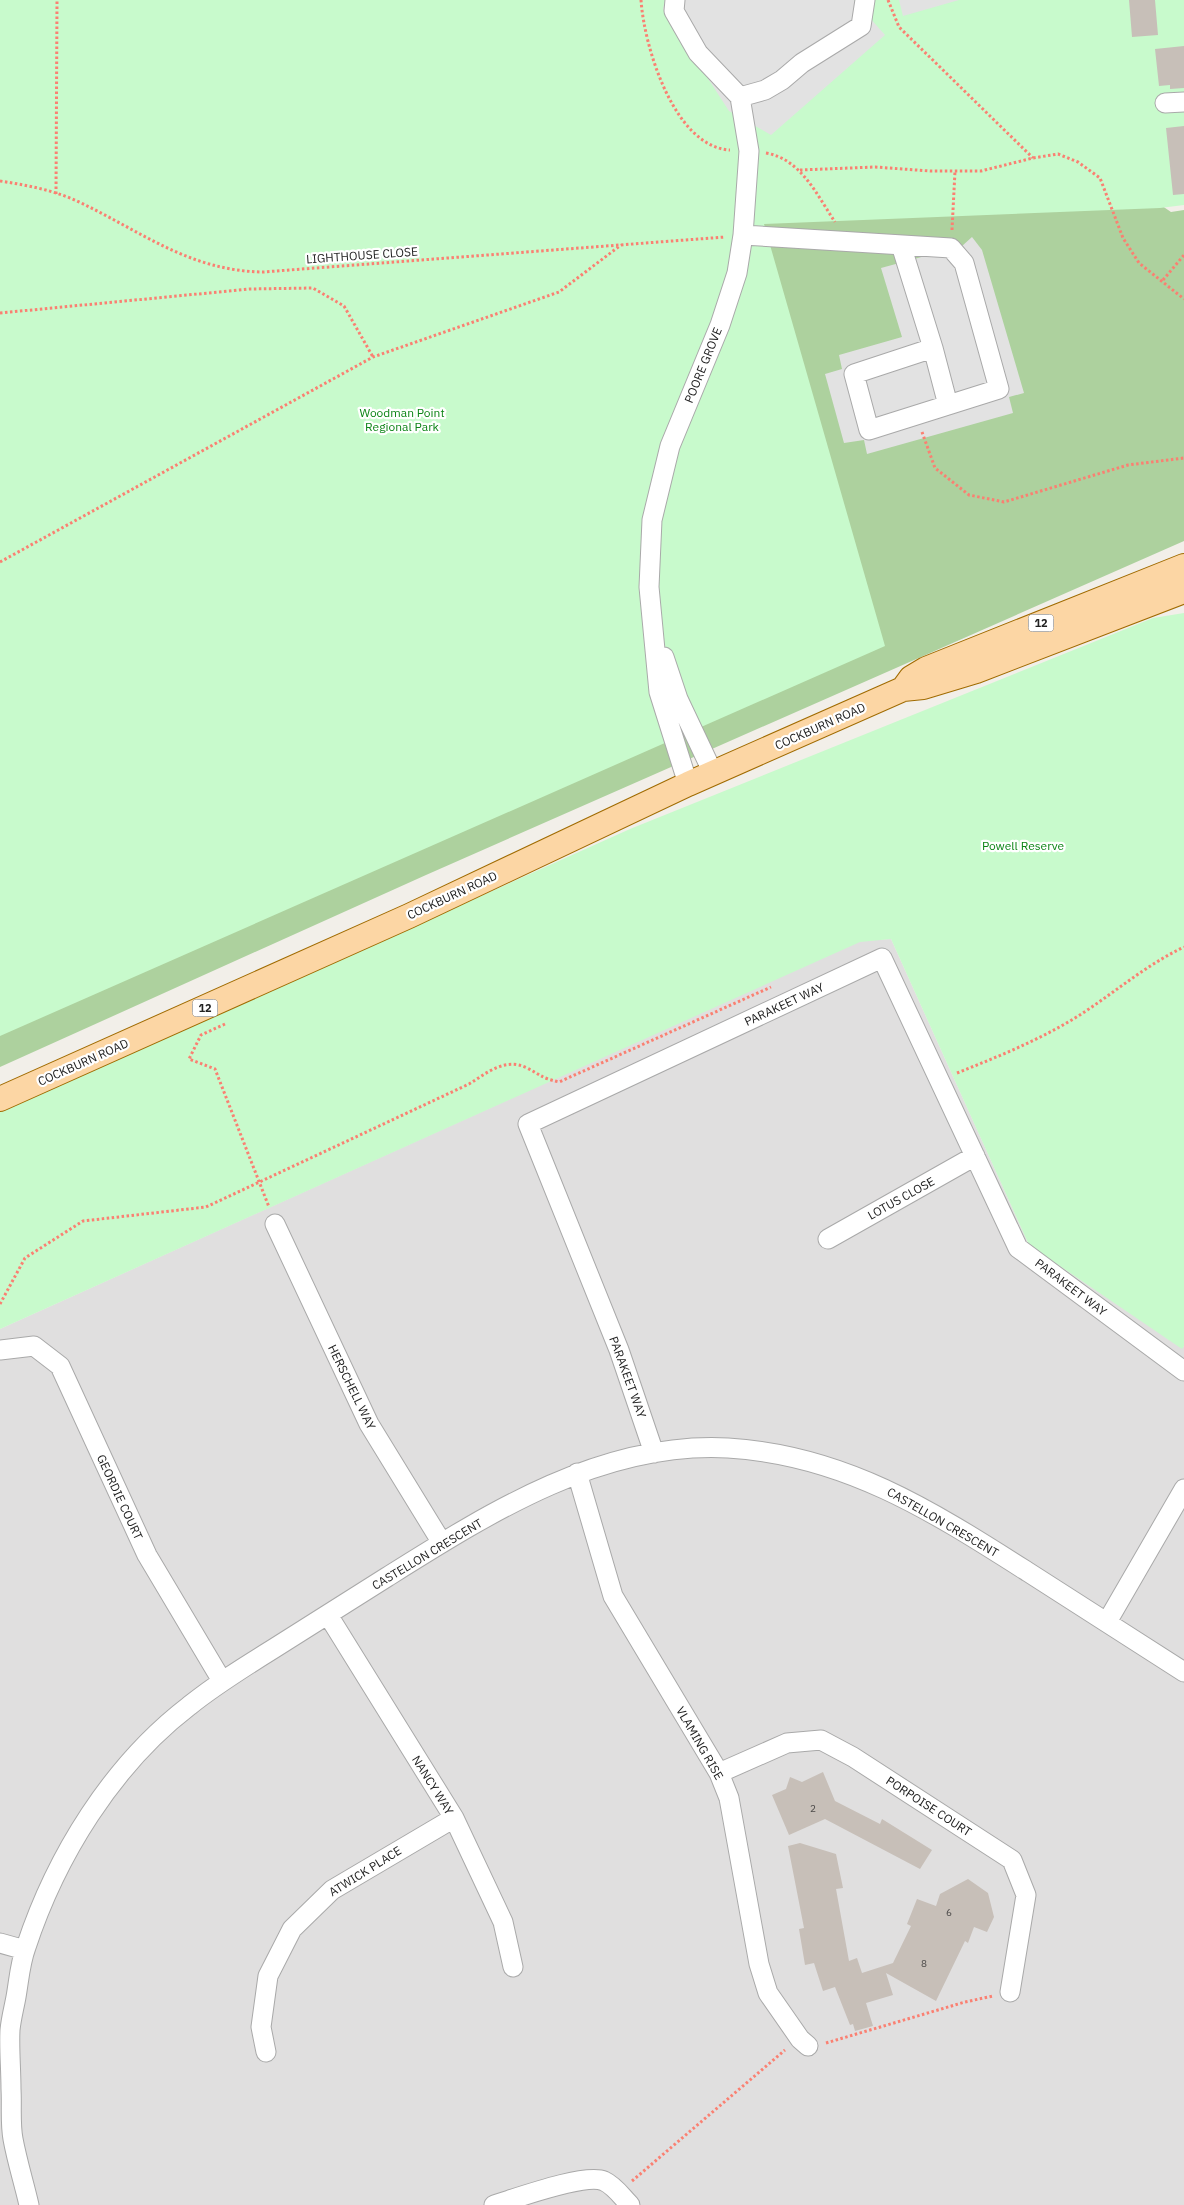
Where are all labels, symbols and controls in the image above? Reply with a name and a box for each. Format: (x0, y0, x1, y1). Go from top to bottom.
street label: LIGHTHOUSE CLOSE (306, 244, 418, 266)
street label: POORE GROVE (681, 325, 725, 405)
park label: Woodman Point Regional Park (359, 405, 445, 434)
road number: 12 (1028, 614, 1054, 632)
street label: COCKBURN ROAD (772, 699, 868, 753)
park label: Powell Reserve (982, 838, 1064, 853)
street label: COCKBURN ROAD (405, 868, 499, 922)
street label: PARAKEET WAY (742, 979, 826, 1029)
road number: 12 (192, 1000, 218, 1016)
street label: COCKBURN ROAD (35, 1035, 131, 1089)
street label: LOTUS CLOSE (865, 1173, 937, 1223)
street label: PARAKEET WAY (1032, 1255, 1110, 1319)
street label: PARAKEET WAY (606, 1334, 650, 1420)
street label: HERSCHELL WAY (325, 1342, 379, 1432)
street label: GEORDIE COURT (94, 1452, 146, 1542)
street label: CASTELLON CRESCENT (885, 1484, 1002, 1560)
street label: CASTELLON CRESCENT (369, 1515, 485, 1593)
street label: VLAMING RISE (673, 1704, 727, 1782)
street label: NANCY WAY (409, 1753, 457, 1817)
street label: PORPOISE COURT (883, 1773, 975, 1839)
house number: 2 (810, 1802, 816, 1815)
street label: ATWICK PLACE (326, 1843, 404, 1899)
house number: 6 (946, 1906, 952, 1919)
house number: 8 (921, 1957, 927, 1970)

